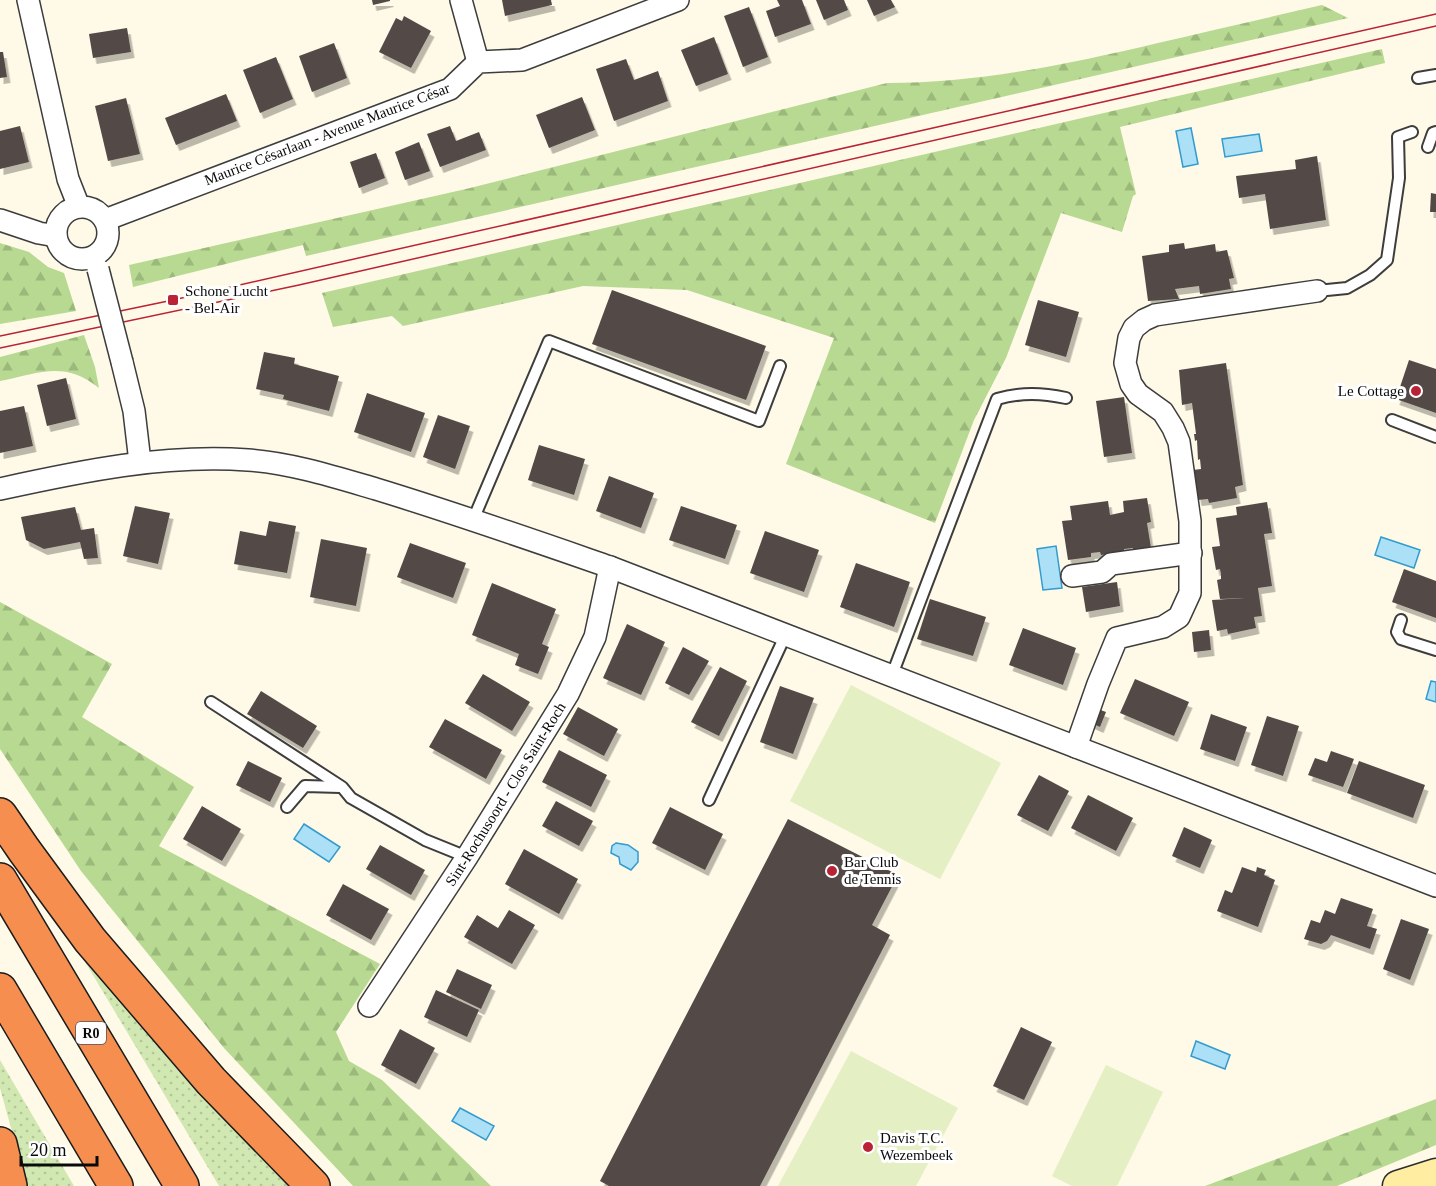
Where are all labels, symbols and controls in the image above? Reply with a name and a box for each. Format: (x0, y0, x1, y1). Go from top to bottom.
street label: Maurice Césarlaan - Avenue Maurice César (202, 80, 452, 188)
place label: Schone Lucht - Bel-Air (185, 283, 269, 316)
marker: Schone Lucht - Bel-Air (166, 293, 180, 307)
place label: Le Cottage (1338, 383, 1404, 399)
marker: Le Cottage (1409, 384, 1423, 398)
street label: Sint-Rochusoord - Clos Saint-Roch (442, 699, 569, 889)
place label: Bar Club de Tennis (844, 854, 902, 887)
marker: Bar Club de Tennis (825, 864, 839, 878)
road number: R0 (76, 1022, 106, 1044)
scale bar (21, 1129, 98, 1167)
place label: Davis T.C. Wezembeek (880, 1130, 953, 1163)
text: 20 m (30, 1140, 67, 1160)
marker: Davis T.C. Wezembeek (861, 1140, 875, 1154)

